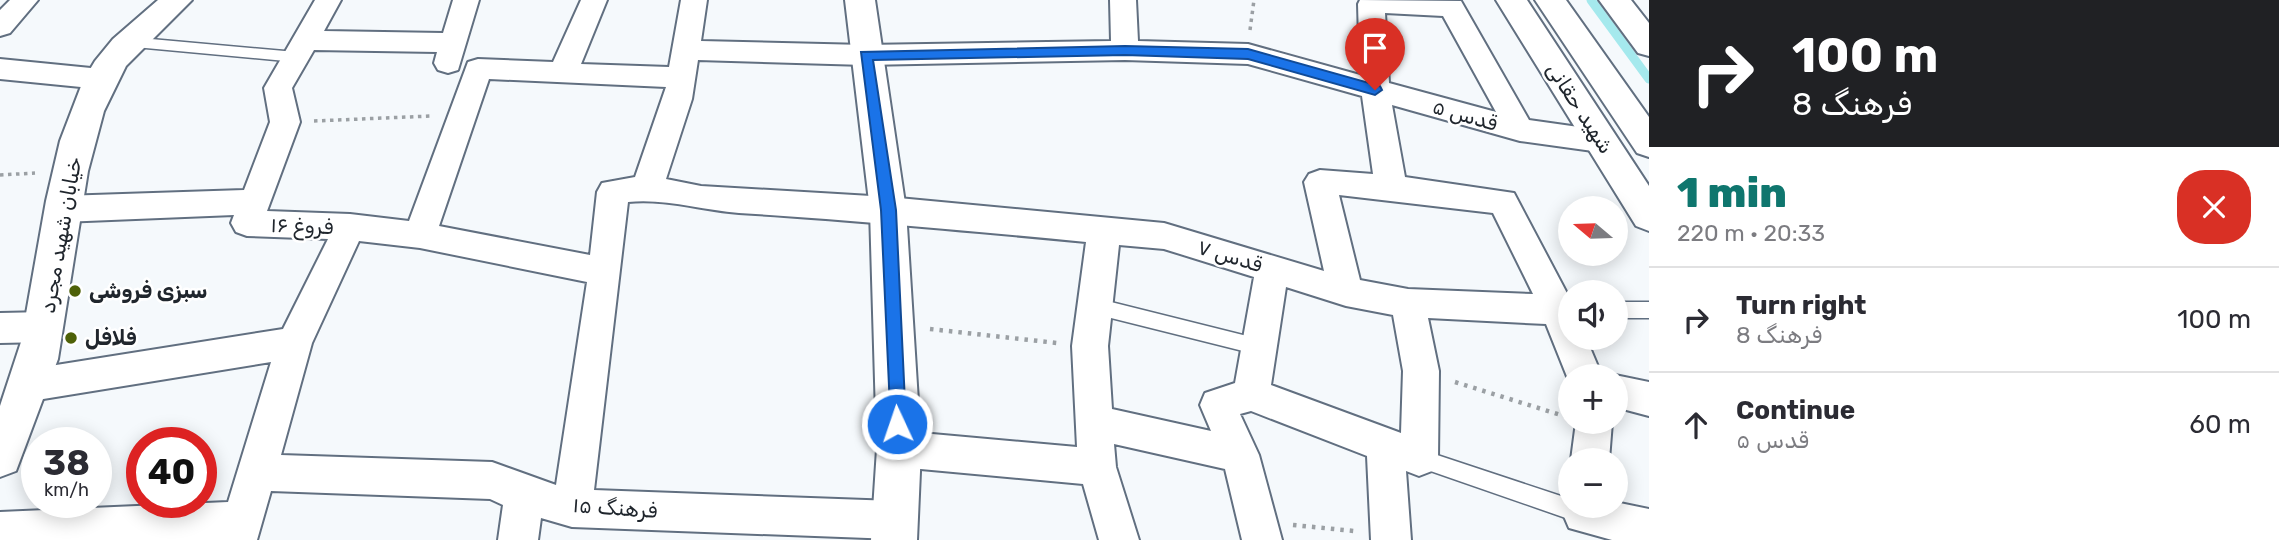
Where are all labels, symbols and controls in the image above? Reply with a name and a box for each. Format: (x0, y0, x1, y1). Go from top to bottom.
pin (1345, 18, 1405, 90)
text: 100 m (1792, 26, 1938, 84)
icon: right (1677, 28, 1768, 119)
icon: arrive (1356, 29, 1394, 67)
street label: شهید حقانی (1542, 57, 1619, 158)
text: فرهنگ 8 (1792, 85, 1912, 123)
street label: قدس ۵ (1430, 93, 1501, 136)
street label: خیابان شهید مجرد (34, 155, 87, 315)
text: 1 min (1677, 168, 1787, 218)
button: close (2177, 170, 2251, 244)
north arrow (1558, 196, 1628, 266)
map controls (1558, 196, 1628, 518)
street label: فروغ ۱۶ (270, 212, 334, 241)
text: 220 m · 20:33 (1677, 219, 1825, 247)
street label: قدس ۷ (1195, 234, 1266, 277)
place label: سبزی فروشی (89, 278, 208, 304)
button: sound (1558, 280, 1628, 350)
marker: سبزی فروشی (67, 283, 83, 299)
text: Turn right (1736, 290, 1866, 321)
icon: right (1677, 301, 1715, 339)
text: 100 m (2177, 304, 2251, 335)
text: فرهنگ 8 (1736, 321, 1822, 349)
place label: فلافل (85, 325, 137, 350)
marker: فلافل (63, 330, 79, 346)
button: + (1558, 364, 1628, 434)
position arrow (860, 387, 934, 461)
text: Continue (1736, 395, 1855, 426)
icon: ahead (1677, 406, 1715, 444)
text: 60 m (2189, 409, 2251, 440)
text: قدس ۵ (1736, 426, 1809, 454)
speed limit sign: 40 (126, 427, 217, 518)
text: 38 (43, 442, 90, 484)
button: − (1558, 448, 1628, 518)
text: km/h (44, 479, 89, 501)
street label: فرهنگ ۱۵ (572, 492, 658, 523)

